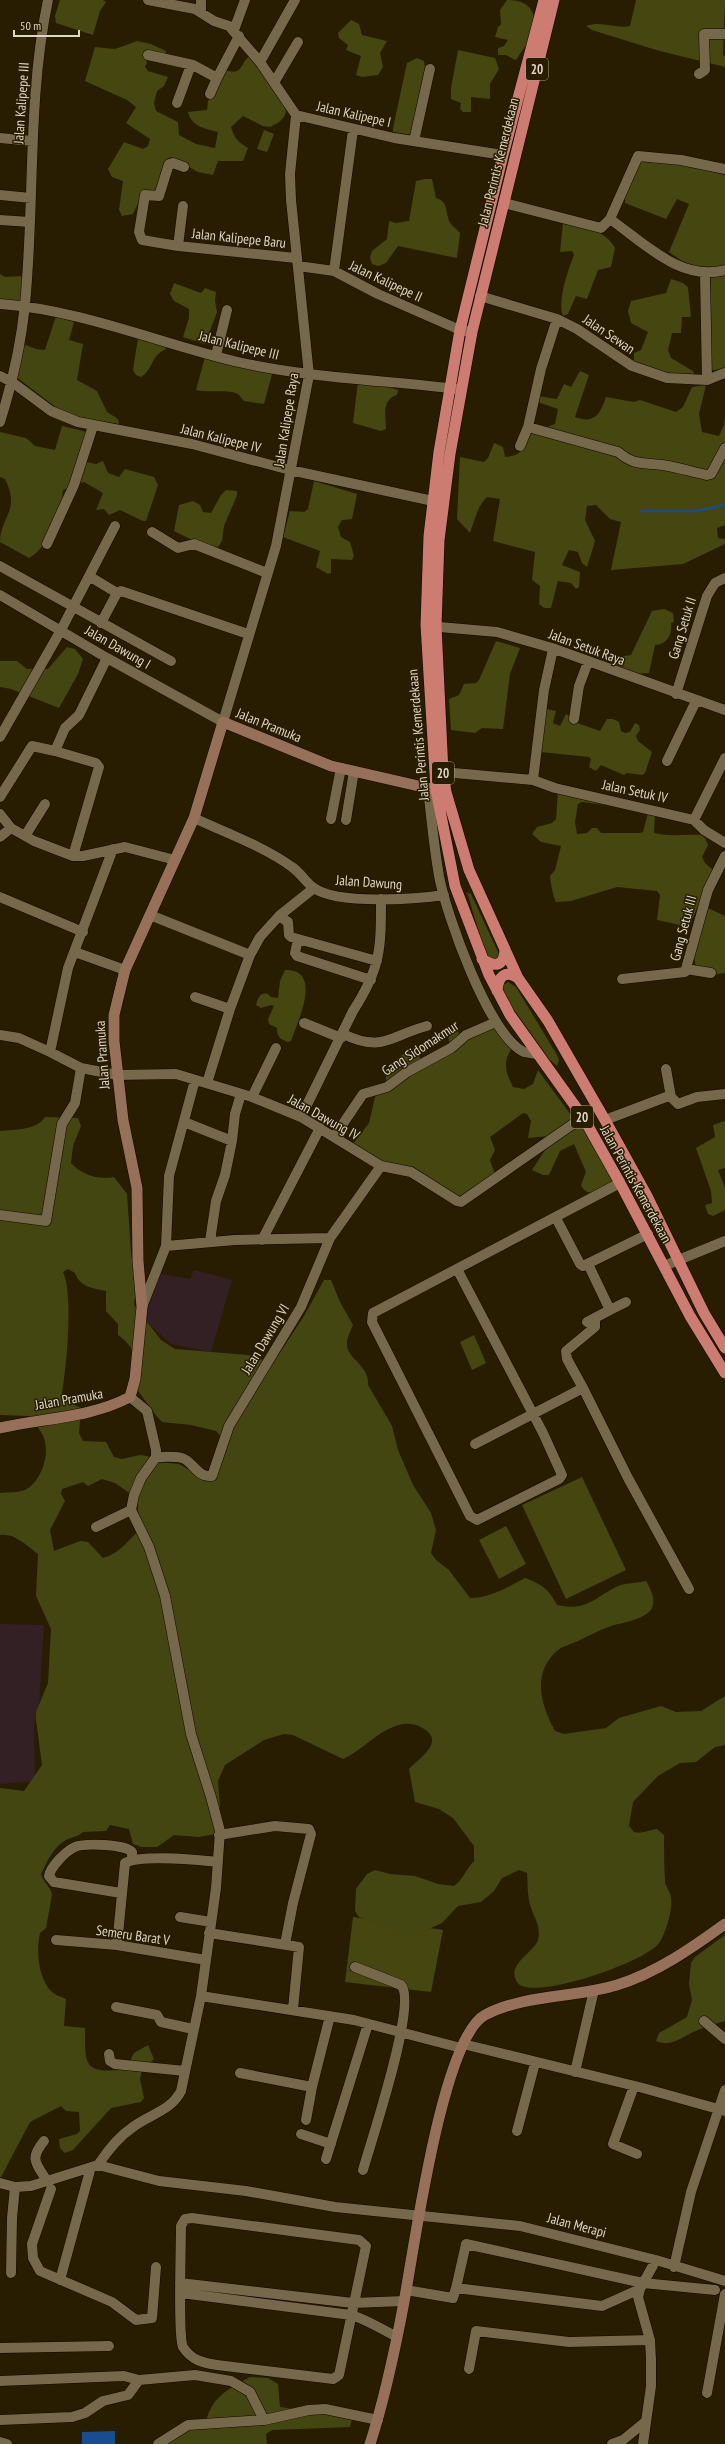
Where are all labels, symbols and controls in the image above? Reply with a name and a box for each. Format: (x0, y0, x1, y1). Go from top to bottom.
scale bar (14, 12, 79, 38)
text: 50 m (20, 18, 41, 33)
road number: 20 (526, 58, 548, 80)
street label: Jalan Kalipepe III (9, 61, 33, 146)
street label: Jalan Perintis Kemerdekaan (473, 96, 523, 229)
street label: Jalan Kalipepe I (314, 97, 393, 131)
street label: Jalan Kalipepe Baru (190, 224, 287, 252)
street label: Jalan Kalipepe II (346, 256, 425, 306)
street label: Jalan Sewan (579, 310, 638, 358)
street label: Jalan Kalipepe III (196, 326, 281, 364)
street label: Jalan Kalipepe Raya (269, 371, 302, 469)
street label: Jalan Kalipepe IV (178, 419, 263, 457)
street label: Gang Setuk II (664, 595, 700, 661)
street label: Jalan Dawung I (81, 621, 154, 673)
street label: Jalan Setuk Raya (545, 625, 628, 669)
street label: Jalan Perintis Kemerdekaan (403, 669, 433, 802)
street label: Jalan Pramuka (233, 703, 304, 746)
road number: 20 (432, 762, 454, 784)
street label: Jalan Setuk IV (600, 775, 670, 807)
street label: Jalan Dawung (334, 871, 403, 893)
street label: Gang Setuk III (666, 893, 700, 963)
street label: Gang Sidomakmur (378, 1016, 462, 1080)
street label: Jalan Pramuka (91, 1020, 113, 1091)
street label: Jalan Dawung IV (284, 1089, 363, 1144)
road number: 20 (571, 1106, 593, 1128)
street label: Jalan Perintis Kemerdekaan (596, 1121, 676, 1246)
street label: Jalan Dawung VI (236, 1301, 293, 1378)
street label: Jalan Pramuka (33, 1384, 104, 1414)
street label: Semeru Barat V (95, 1921, 171, 1949)
street label: Jalan Merapi (545, 2208, 608, 2241)

